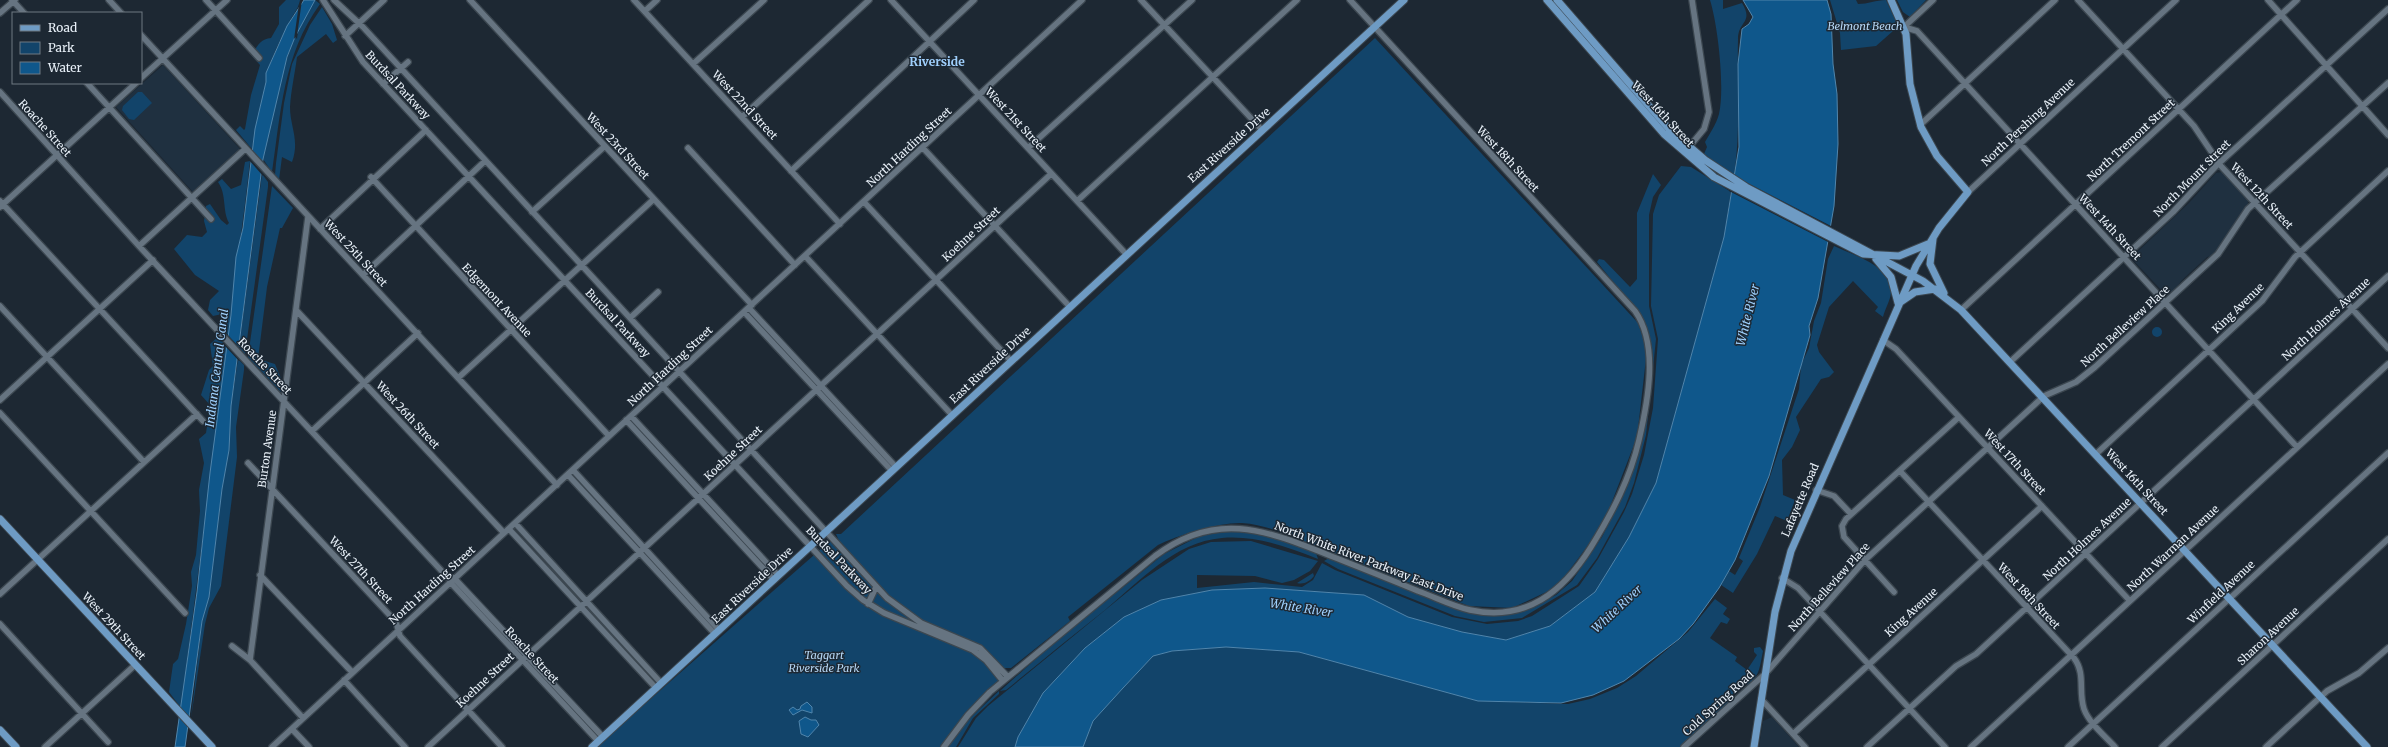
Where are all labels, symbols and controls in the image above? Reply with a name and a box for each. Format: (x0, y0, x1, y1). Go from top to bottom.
legend (12, 12, 142, 84)
park label: Belmont Beach (1827, 19, 1903, 33)
text: Road (48, 20, 77, 35)
text: Park (48, 40, 75, 55)
street label: Burdsal Parkway (363, 48, 434, 123)
district label: Riverside (909, 54, 965, 69)
text: Water (47, 60, 83, 75)
street label: West 22nd Street (709, 67, 781, 143)
street label: North Pershing Avenue (1978, 75, 2078, 169)
street label: West 16th Street (1628, 77, 1698, 150)
street label: West 21st Street (982, 84, 1050, 156)
street label: North Tremont Street (2084, 95, 2178, 184)
street label: Roache Street (16, 96, 75, 160)
street label: North Harding Street (864, 103, 955, 190)
street label: East Riverside Drive (1185, 104, 1273, 186)
street label: West 23rd Street (583, 109, 653, 183)
street label: West 18th Street (1473, 122, 1543, 196)
street label: North Mount Street (2150, 136, 2234, 220)
street label: West 12th Street (2227, 159, 2297, 233)
street label: West 14th Street (2075, 190, 2145, 263)
street label: Koehne Street (939, 203, 1004, 264)
street label: West 25th Street (321, 216, 391, 290)
street label: Edgemont Avenue (459, 260, 535, 340)
street label: North Holmes Avenue (2279, 274, 2373, 364)
street label: King Avenue (2209, 280, 2267, 336)
water label: White River (1733, 281, 1763, 347)
street label: North Belleview Place (2078, 282, 2173, 370)
street label: Burdsal Parkway (583, 286, 654, 361)
water label: Indiana Central Canal (202, 307, 231, 428)
street label: North Harding Street (625, 322, 716, 409)
street label: East Riverside Drive (947, 324, 1034, 406)
street label: Roache Street (235, 335, 295, 398)
street label: West 26th Street (373, 378, 443, 452)
street label: Burton Avenue (255, 409, 279, 489)
street label: Koehne Street (701, 422, 766, 483)
street label: West 17th Street (1980, 426, 2049, 498)
street label: West 16th Street (2102, 445, 2172, 518)
street label: Lafayette Road (1778, 461, 1822, 539)
street label: North Holmes Avenue (2040, 494, 2134, 584)
street label: North Warman Avenue (2124, 502, 2222, 594)
street label: North White River Parkway East Drive (1273, 518, 1466, 604)
street label: Burdsal Parkway (803, 523, 875, 597)
street label: West 27th Street (326, 533, 396, 607)
street label: North Belleview Place (1785, 539, 1873, 634)
street label: North Harding Street (386, 542, 479, 627)
street label: East Riverside Drive (709, 544, 796, 626)
street label: Winfield Avenue (2184, 557, 2258, 627)
street label: West 18th Street (1994, 559, 2064, 633)
water label: White River (1588, 581, 1646, 636)
street label: King Avenue (1882, 584, 1941, 639)
street label: West 29th Street (78, 589, 149, 663)
water label: White River (1269, 595, 1335, 620)
street label: Sharon Avenue (2234, 604, 2302, 668)
street label: Roache Street (502, 624, 562, 687)
park label: Taggart Riverside Park (788, 648, 860, 675)
street label: Koehne Street (453, 649, 518, 710)
street label: Cold Spring Road (1680, 667, 1757, 739)

